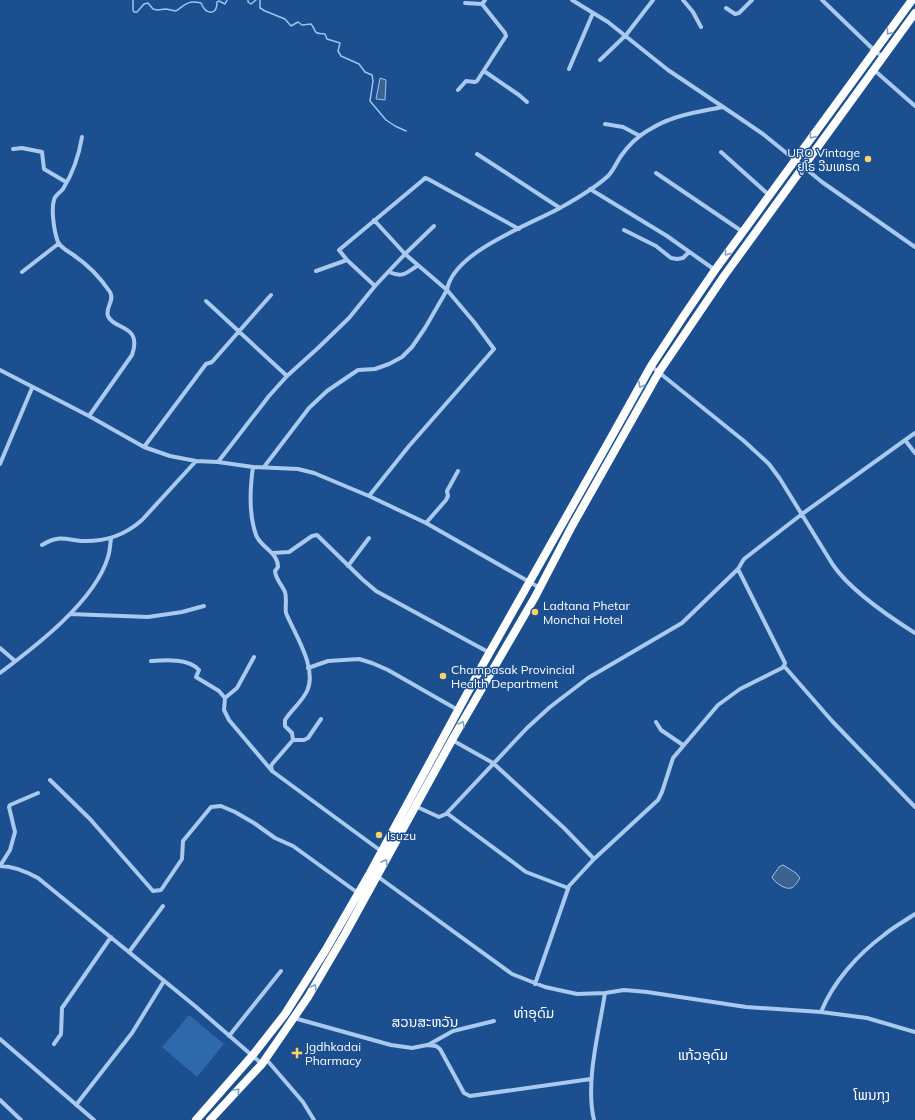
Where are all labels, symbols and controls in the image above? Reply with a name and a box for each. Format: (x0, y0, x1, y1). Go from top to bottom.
one-way arrow (887, 27, 894, 34)
one-way arrow (810, 132, 817, 139)
place label: URO Vintage ຢູໂຣ ວີນເທຣດ (787, 145, 860, 175)
marker: URO Vintage ຢູໂຣ ວີນເທຣດ (863, 154, 873, 164)
one-way arrow (725, 248, 732, 255)
one-way arrow (638, 381, 645, 388)
place label: Ladtana Phetar Monchai Hotel (543, 598, 630, 627)
marker: Ladtana Phetar Monchai Hotel (530, 607, 540, 617)
place label: Champasak Provincial Health Department (451, 662, 575, 691)
marker: Champasak Provincial Health Department (438, 671, 448, 681)
one-way arrow (457, 721, 464, 728)
place label: Isuzu (387, 828, 416, 843)
marker: Isuzu (374, 830, 384, 840)
one-way arrow (380, 859, 387, 866)
one-way arrow (309, 984, 316, 991)
district label: ທ່າອຸດົມ (514, 1004, 554, 1022)
district label: ສວນສະຫວັນ (392, 1013, 458, 1031)
place label: Jgdhkadai Pharmacy (305, 1039, 362, 1068)
district label: ແກ້ວອຸດົມ (678, 1046, 728, 1064)
marker: Jgdhkadai Pharmacy (292, 1048, 302, 1058)
district label: ໂພນກຸງ (853, 1086, 890, 1104)
one-way arrow (232, 1089, 239, 1096)

